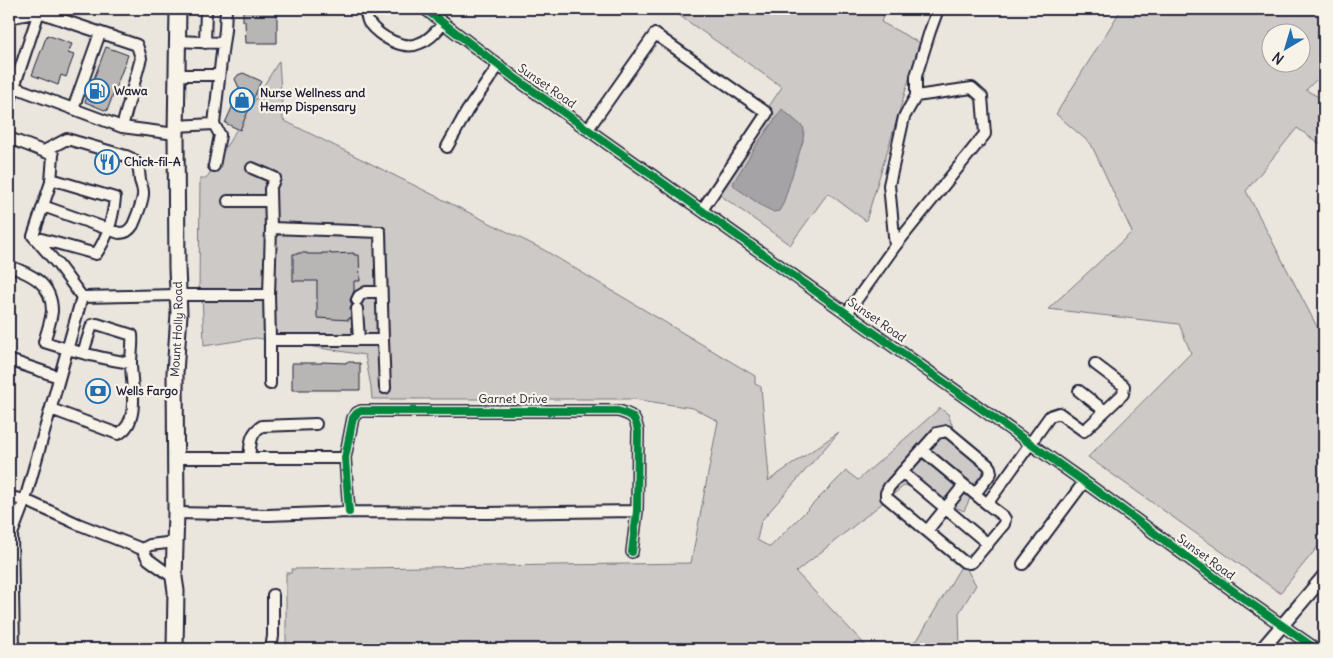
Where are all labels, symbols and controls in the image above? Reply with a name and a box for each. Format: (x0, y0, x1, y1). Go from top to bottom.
north arrow (1260, 22, 1310, 72)
text: N (1269, 48, 1287, 68)
street label: Sunset Road (515, 60, 579, 111)
fuel station icon: Wawa (84, 78, 110, 104)
place label: Wawa (114, 83, 148, 98)
place label: Nurse Wellness and Hemp Dispensary (260, 85, 365, 115)
shop icon: Nurse Wellness and Hemp Dispensary (229, 87, 255, 113)
restaurant icon: Chick-fil-A (94, 149, 120, 175)
place label: Chick-fil-A (124, 154, 181, 169)
street label: Mount Holly Road (167, 281, 186, 378)
street label: Sunset Road (845, 294, 909, 345)
bank icon: Wells Fargo (85, 378, 111, 404)
place label: Wells Fargo (116, 383, 178, 399)
street label: Garnet Drive (478, 391, 548, 406)
street label: Sunset Road (1175, 531, 1238, 583)

